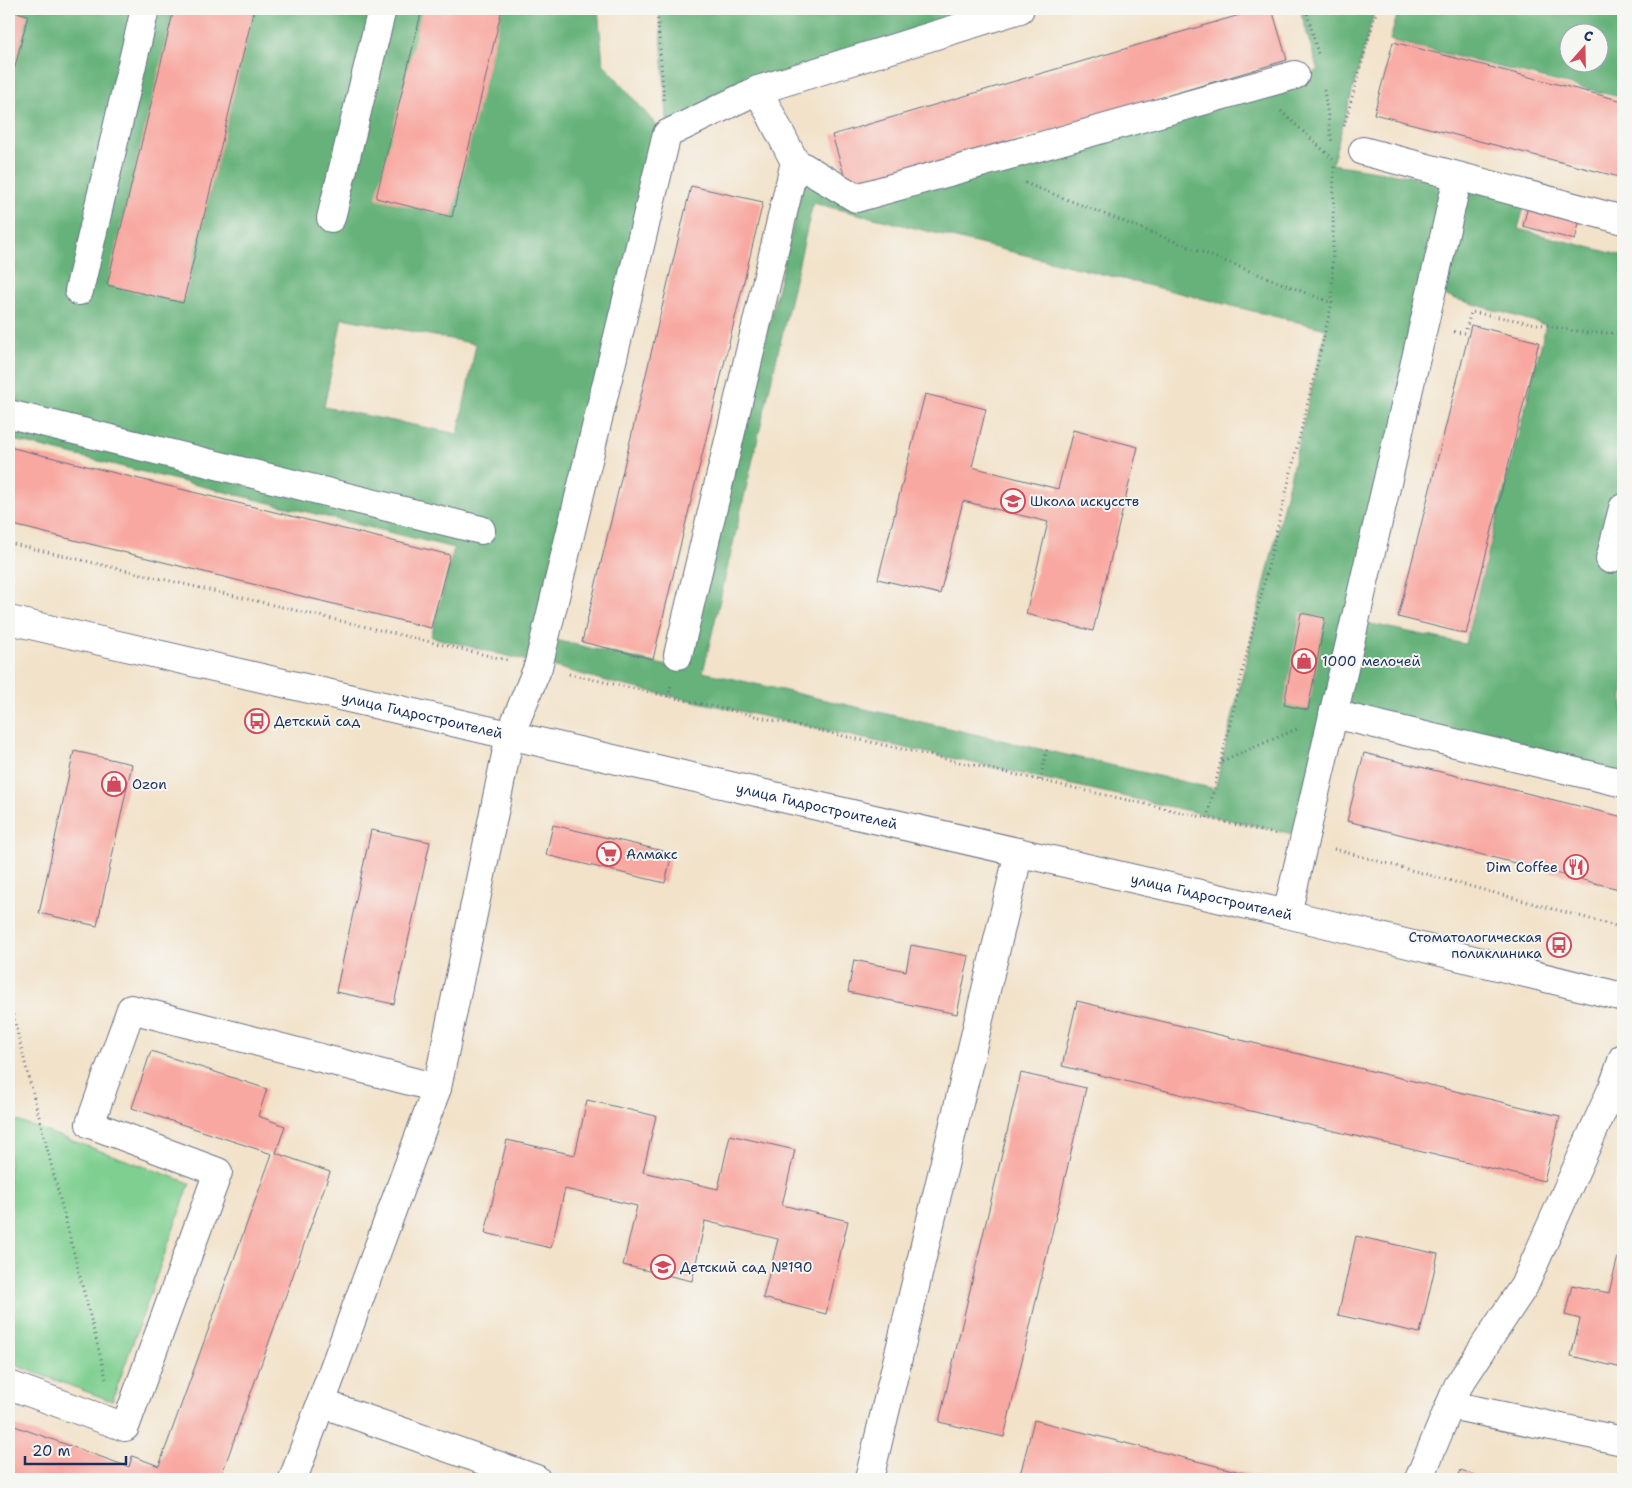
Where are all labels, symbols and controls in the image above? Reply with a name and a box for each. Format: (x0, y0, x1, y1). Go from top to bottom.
north arrow (1560, 22, 1610, 72)
text: С (1581, 26, 1596, 46)
school or university icon: Школа искусств (1000, 488, 1026, 514)
place label: Школа искусств (1030, 492, 1139, 510)
shop icon: 1000 мелочей (1291, 648, 1317, 674)
place label: 1000 мелочей (1322, 652, 1421, 670)
street label: улица Гидростроителей (340, 688, 505, 742)
bus stop icon: Детский сад (244, 708, 270, 734)
place label: Детский сад (274, 712, 360, 730)
shop icon: Ozon (101, 771, 127, 797)
place label: Ozon (132, 775, 167, 793)
street label: улица Гидростроителей (734, 779, 899, 833)
supermarket icon: Алмакс (596, 841, 622, 867)
place label: Алмакс (626, 845, 678, 863)
restaurant icon: Dim Coffee (1563, 854, 1589, 880)
place label: Dim Coffee (1486, 858, 1558, 876)
street label: улица Гидростроителей (1129, 869, 1294, 924)
place label: Стоматологическая поликлиника (1408, 928, 1542, 962)
bus stop icon: Стоматологическая поликлиника (1546, 932, 1572, 958)
school or university icon: Детский сад №190 (650, 1254, 676, 1280)
place label: Детский сад №190 (680, 1258, 813, 1276)
scale bar (25, 1433, 126, 1465)
text: 20 m (32, 1441, 71, 1461)

